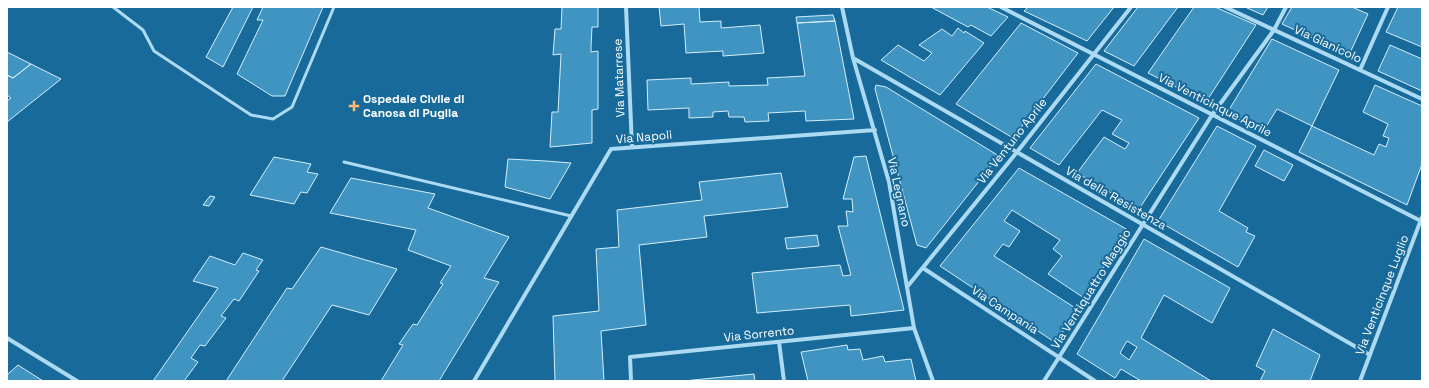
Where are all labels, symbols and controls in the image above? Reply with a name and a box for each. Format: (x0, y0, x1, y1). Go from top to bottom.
street label: Via Gianicolo (1291, 21, 1365, 67)
street label: Via Matarrese (610, 38, 628, 118)
street label: Via Venticinque Aprile (1156, 69, 1274, 141)
place label: Ospedale Civile di Canosa di Puglia (363, 91, 464, 121)
street label: Via Ventuno Aprile (973, 95, 1051, 187)
marker: Ospedale Civile di Canosa di Puglia (348, 100, 360, 112)
street label: Via Napoli (615, 127, 673, 147)
street label: Via Legnano (884, 156, 914, 228)
street label: Via della Resistenza (1063, 163, 1169, 233)
street label: Via Ventiquattro Maggio (1047, 226, 1135, 352)
street label: Via Venticinque Luglio (1352, 233, 1412, 357)
street label: Via Campania (968, 282, 1042, 338)
street label: Via Sorrento (723, 322, 795, 346)

